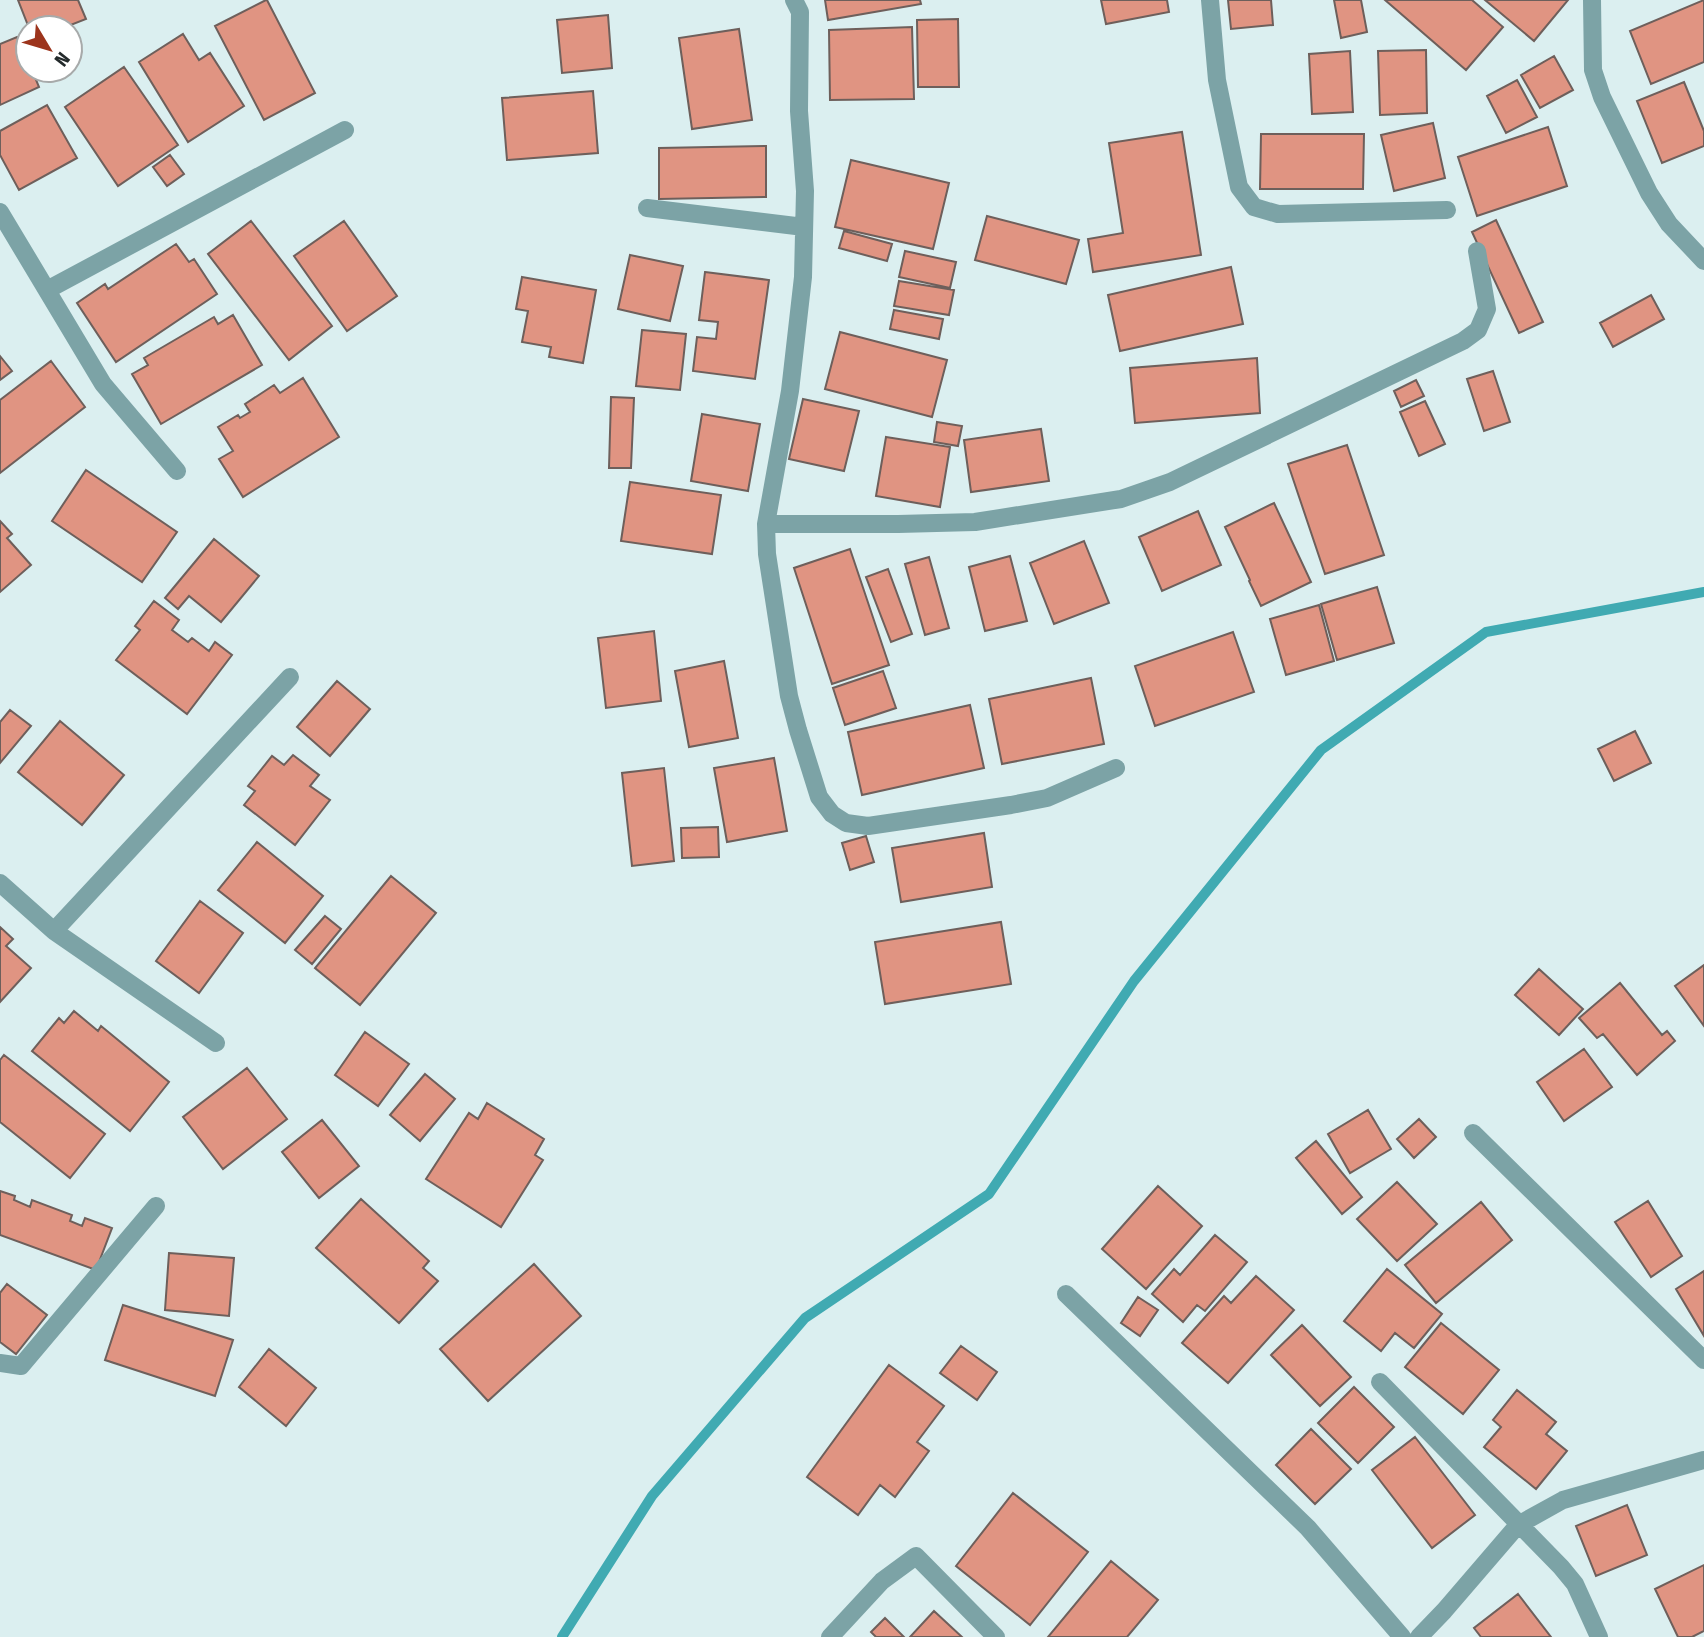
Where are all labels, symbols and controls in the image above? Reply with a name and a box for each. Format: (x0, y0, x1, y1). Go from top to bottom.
north arrow (14, 14, 84, 84)
text: N (49, 48, 75, 71)

